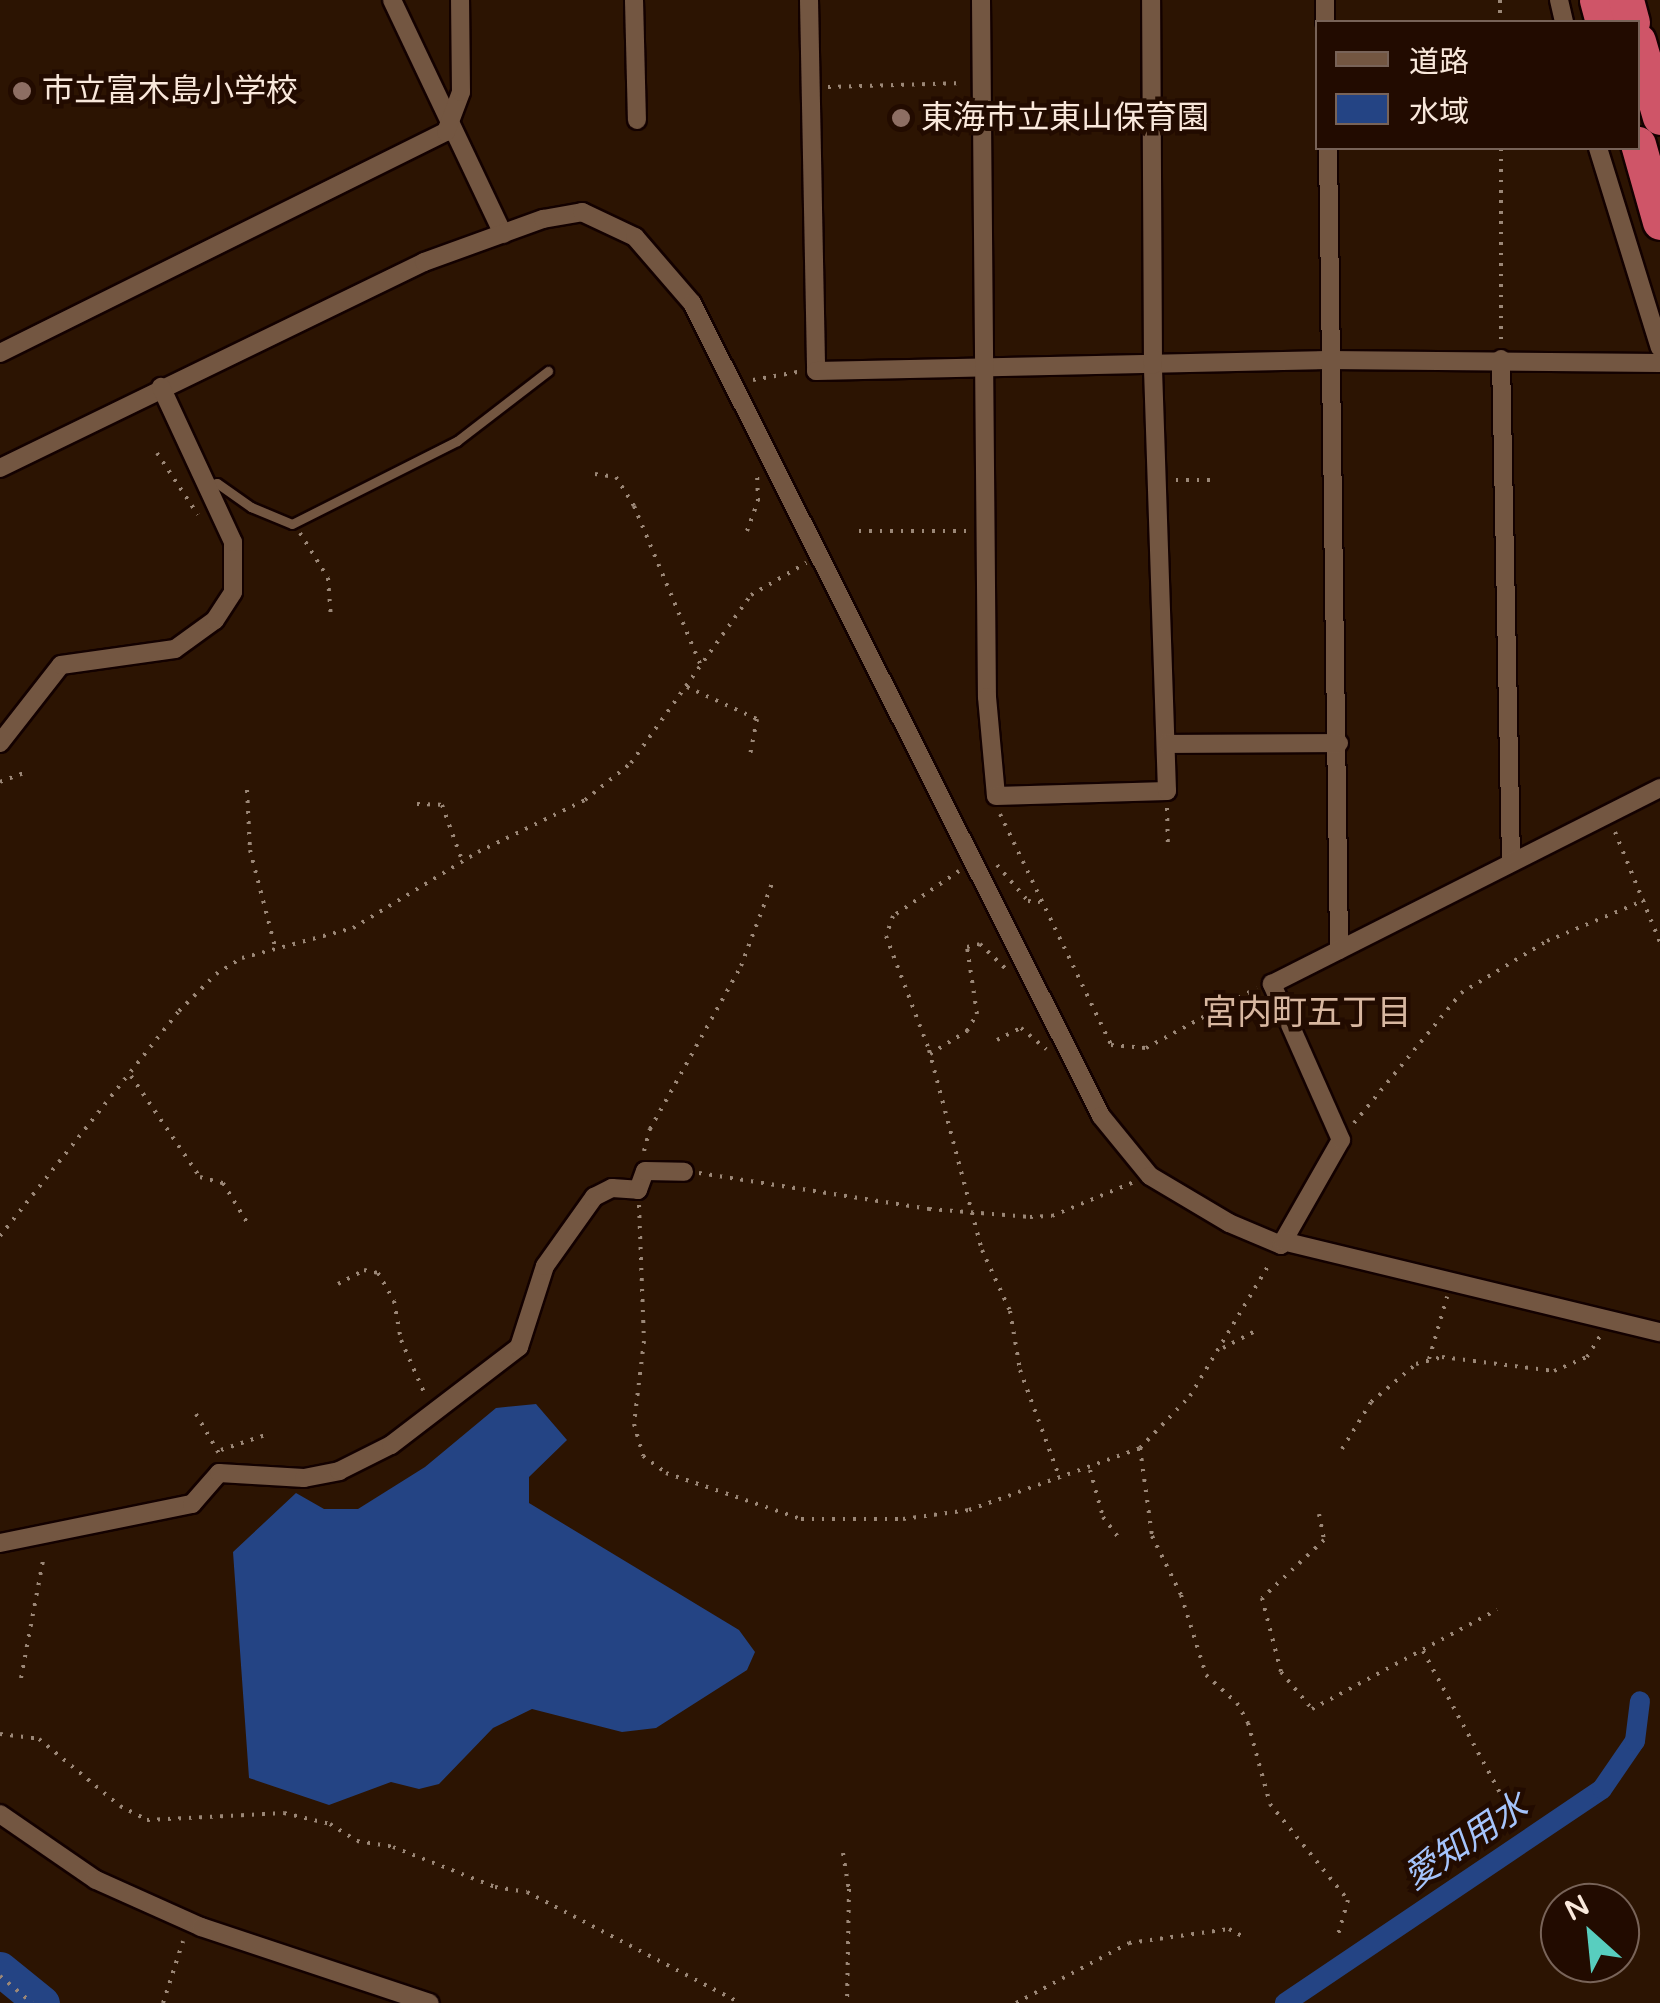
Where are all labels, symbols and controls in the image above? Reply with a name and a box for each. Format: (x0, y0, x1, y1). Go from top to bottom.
legend (1315, 20, 1640, 150)
text: 道路 (1409, 44, 1469, 81)
place label: 市立富木島小学校 (42, 72, 298, 110)
marker: 市立富木島小学校 (11, 80, 33, 102)
text: 水域 (1409, 94, 1469, 131)
place label: 東海市立東山保育園 (921, 99, 1209, 137)
marker: 東海市立東山保育園 (890, 107, 912, 129)
district label: 宮内町五丁目 (1202, 992, 1412, 1034)
water label: 愛知用水 (1396, 1785, 1536, 1899)
north arrow (1540, 1883, 1640, 1983)
text: N (1560, 1888, 1595, 1928)

